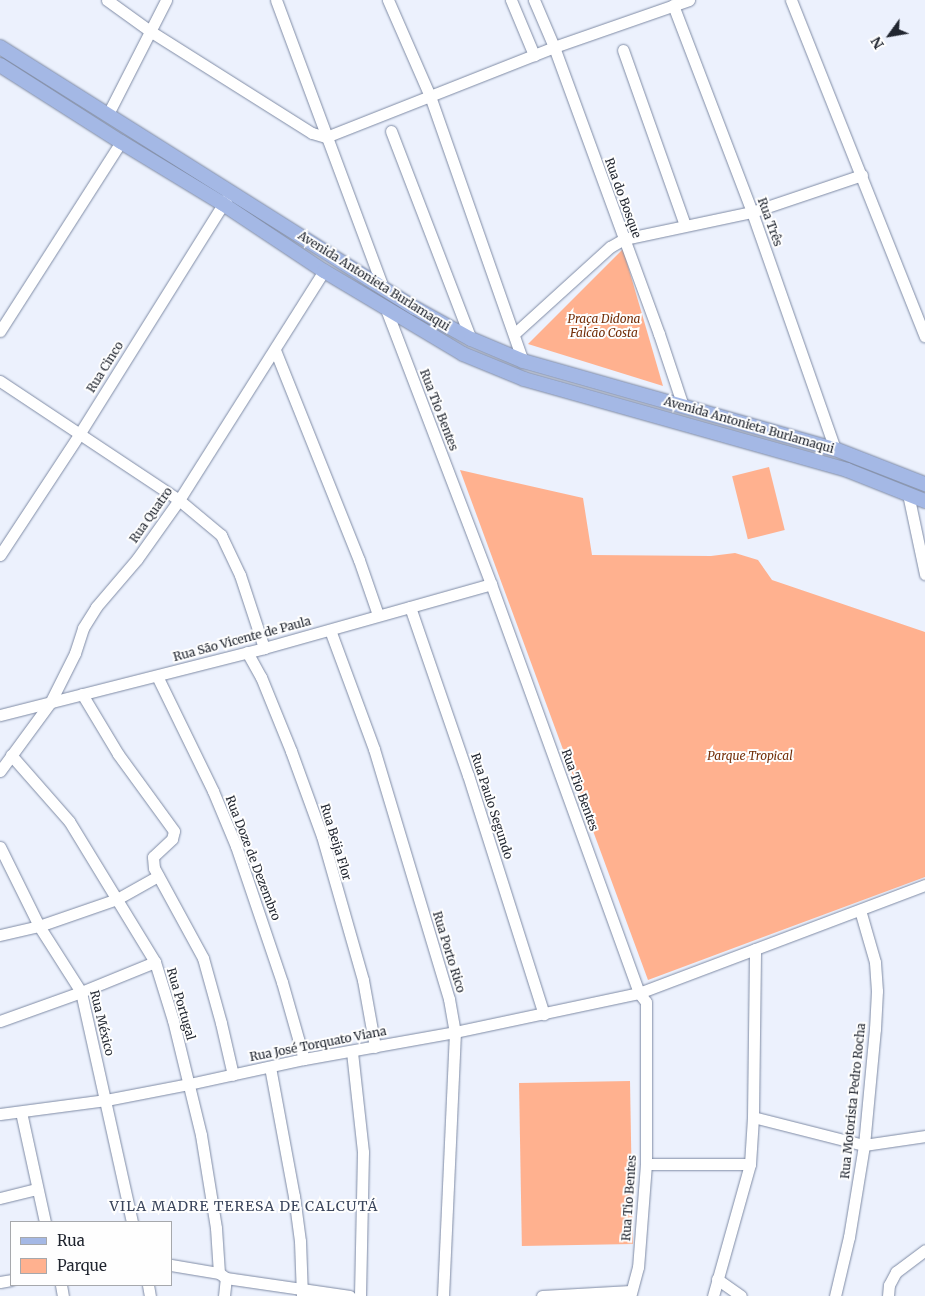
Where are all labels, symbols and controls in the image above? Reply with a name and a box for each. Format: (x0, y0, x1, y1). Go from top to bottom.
north arrow (865, 10, 915, 60)
text: N (867, 33, 888, 52)
street label: Rua do Bosque (602, 156, 644, 240)
street label: Rua Três (755, 196, 785, 248)
street label: Avenida Antonieta Burlamaqui (295, 228, 453, 334)
park label: Praça Didona Falcão Costa (568, 312, 640, 340)
street label: Rua Cinco (84, 339, 126, 395)
street label: Rua Tio Bentes (417, 367, 461, 453)
street label: Avenida Antonieta Burlamaqui (662, 394, 836, 456)
street label: Rua Quatro (127, 484, 175, 546)
street label: Rua São Vicente de Paula (172, 614, 312, 664)
street label: Rua Tio Bentes (559, 747, 601, 833)
park label: Parque Tropical (707, 749, 793, 763)
street label: Rua Paulo Segundo (468, 751, 516, 861)
street label: Rua Doze de Dezembro (223, 794, 283, 922)
street label: Rua Beija Flor (317, 802, 355, 882)
street label: Rua Porto Rico (430, 910, 468, 994)
street label: Rua Portugal (164, 966, 198, 1042)
street label: Rua México (87, 989, 117, 1057)
street label: Rua Motorista Pedro Rocha (838, 1023, 868, 1179)
street label: Rua José Torquato Viana (248, 1024, 388, 1064)
street label: Rua Tio Bentes (619, 1155, 639, 1241)
district label: VILA MADRE TERESA DE CALCUTÁ (106, 1198, 382, 1214)
legend (10, 1221, 172, 1286)
text: Rua (57, 1231, 85, 1250)
text: Parque (57, 1256, 107, 1275)

